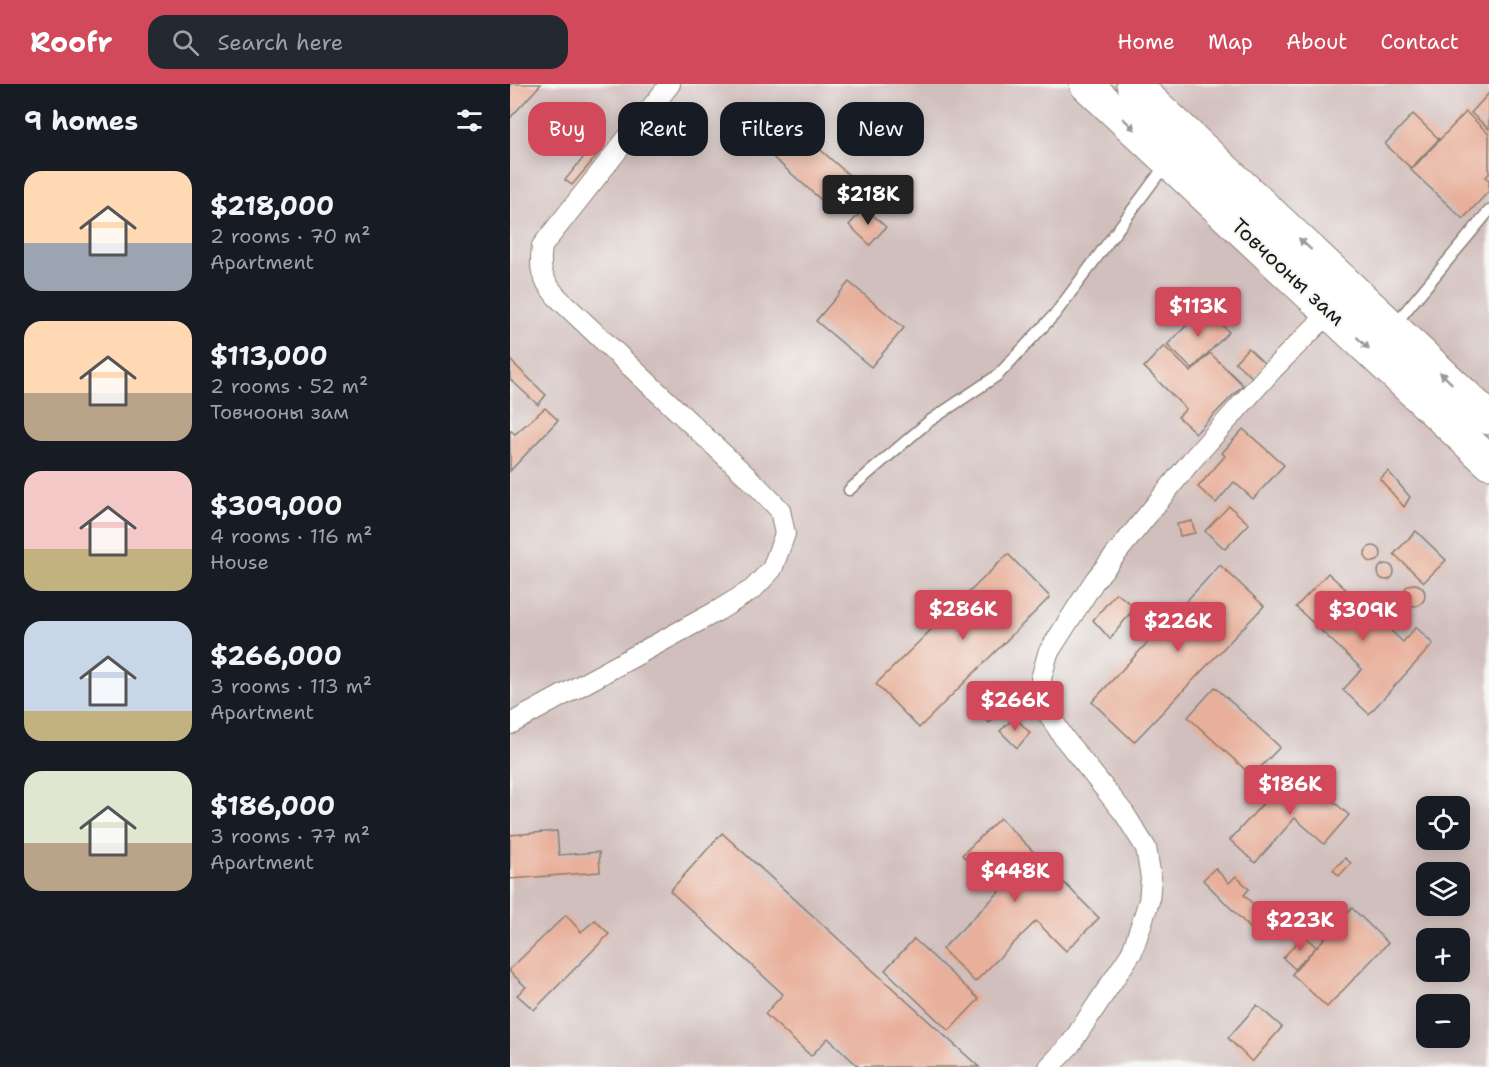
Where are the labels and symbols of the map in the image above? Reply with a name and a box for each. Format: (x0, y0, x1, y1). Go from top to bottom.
one-way arrow (1121, 117, 1136, 131)
pin: $218K (826, 175, 910, 226)
street label: Товчооны зам (1225, 212, 1351, 332)
one-way arrow (1297, 237, 1312, 251)
pin: $113K (1156, 287, 1240, 338)
one-way arrow (1356, 336, 1371, 350)
one-way arrow (1440, 371, 1454, 385)
pin: $286K (921, 590, 1005, 641)
pin: $309K (1321, 591, 1405, 642)
pin: $226K (1136, 602, 1220, 653)
pin: $266K (973, 681, 1057, 732)
pin: $186K (1248, 765, 1332, 816)
pin: $448K (973, 852, 1057, 903)
pin: $223K (1258, 901, 1342, 952)

